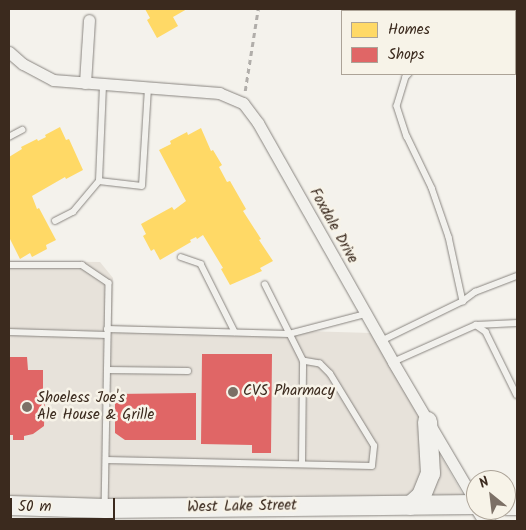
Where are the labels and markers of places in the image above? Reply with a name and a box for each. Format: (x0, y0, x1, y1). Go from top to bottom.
place label: CVS Pharmacy (243, 383, 335, 401)
marker: CVS Pharmacy (227, 386, 239, 398)
place label: Shoeless Joe's Ale House & Grille (37, 389, 154, 424)
marker: Shoeless Joe's Ale House & Grille (21, 401, 33, 413)

